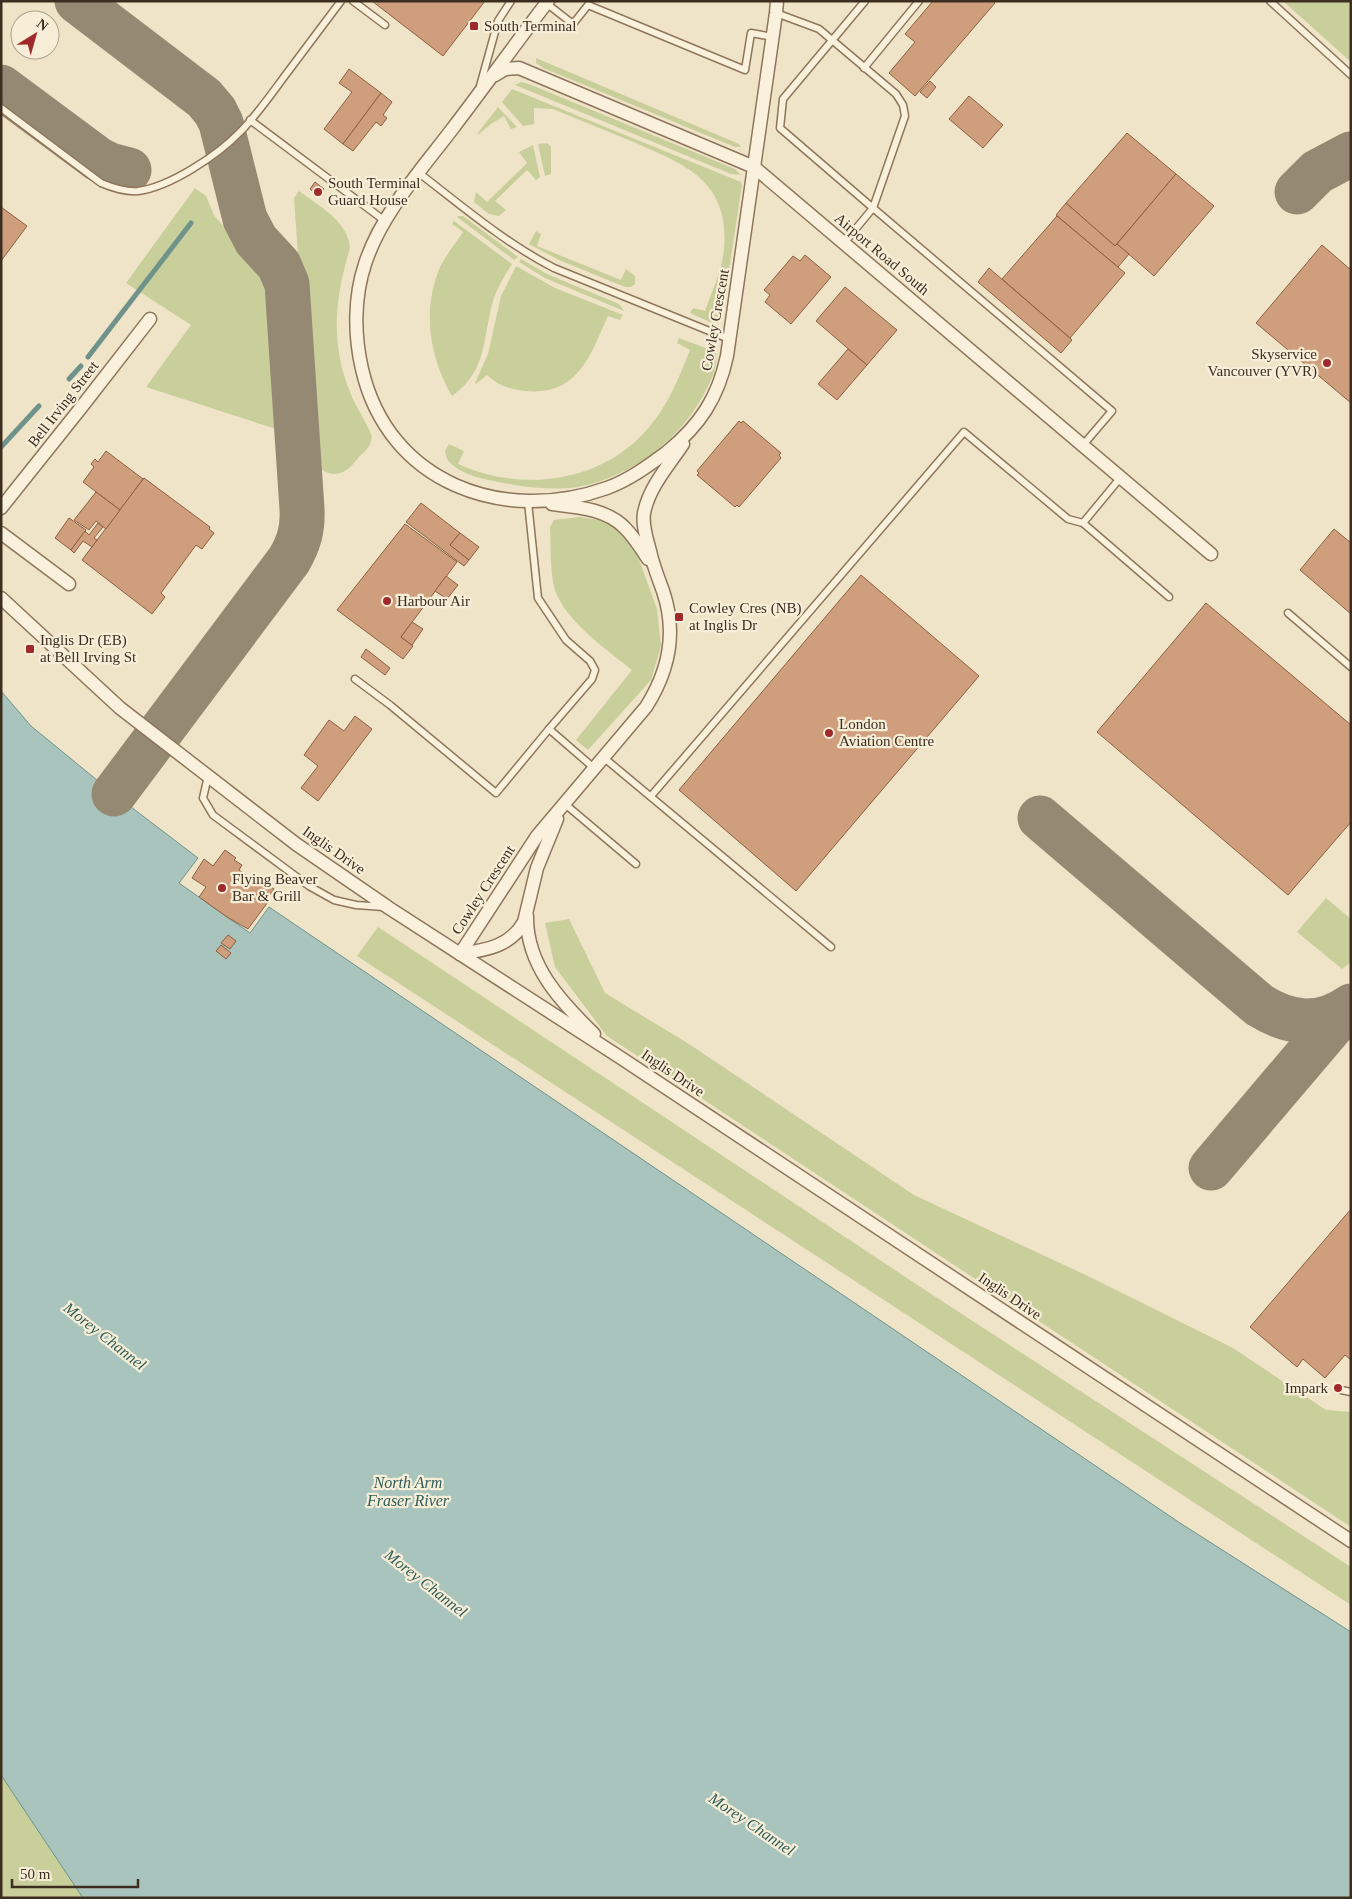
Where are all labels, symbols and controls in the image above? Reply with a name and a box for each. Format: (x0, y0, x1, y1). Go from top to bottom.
north arrow (10, 10, 60, 60)
text: N (34, 16, 51, 34)
place label: South Terminal (484, 18, 576, 34)
marker: South Terminal (468, 20, 480, 32)
place label: South Terminal Guard House (328, 175, 420, 208)
marker: South Terminal Guard House (312, 186, 324, 198)
street label: Airport Road South (832, 210, 933, 298)
street label: Cowley Crescent (698, 267, 732, 372)
place label: Skyservice Vancouver (YVR) (1207, 346, 1317, 380)
street label: Bell Irving Street (25, 357, 102, 450)
marker: Skyservice Vancouver (YVR) (1321, 357, 1333, 369)
place label: Harbour Air (397, 593, 470, 609)
marker: Harbour Air (381, 595, 393, 607)
place label: Cowley Cres (NB) at Inglis Dr (689, 600, 802, 633)
marker: Cowley Cres (NB) at Inglis Dr (673, 611, 685, 623)
place label: Inglis Dr (EB) at Bell Irving St (40, 632, 137, 665)
marker: Inglis Dr (EB) at Bell Irving St (24, 643, 36, 655)
place label: London Aviation Centre (839, 716, 934, 749)
marker: London Aviation Centre (823, 727, 835, 739)
street label: Inglis Drive (300, 823, 368, 877)
street label: Cowley Crescent (448, 842, 518, 938)
place label: Flying Beaver Bar & Grill (232, 871, 317, 904)
marker: Flying Beaver Bar & Grill (216, 882, 228, 894)
street label: Inglis Drive (639, 1046, 708, 1100)
street label: Inglis Drive (976, 1269, 1045, 1323)
water label: Morey Channel (59, 1298, 150, 1374)
place label: Impark (1285, 1380, 1328, 1396)
marker: Impark (1332, 1382, 1344, 1394)
water label: North Arm Fraser River (366, 1474, 450, 1509)
water label: Morey Channel (380, 1545, 471, 1621)
water label: Morey Channel (705, 1789, 798, 1860)
scale bar (12, 1856, 139, 1888)
text: 50 m (20, 1866, 51, 1882)

